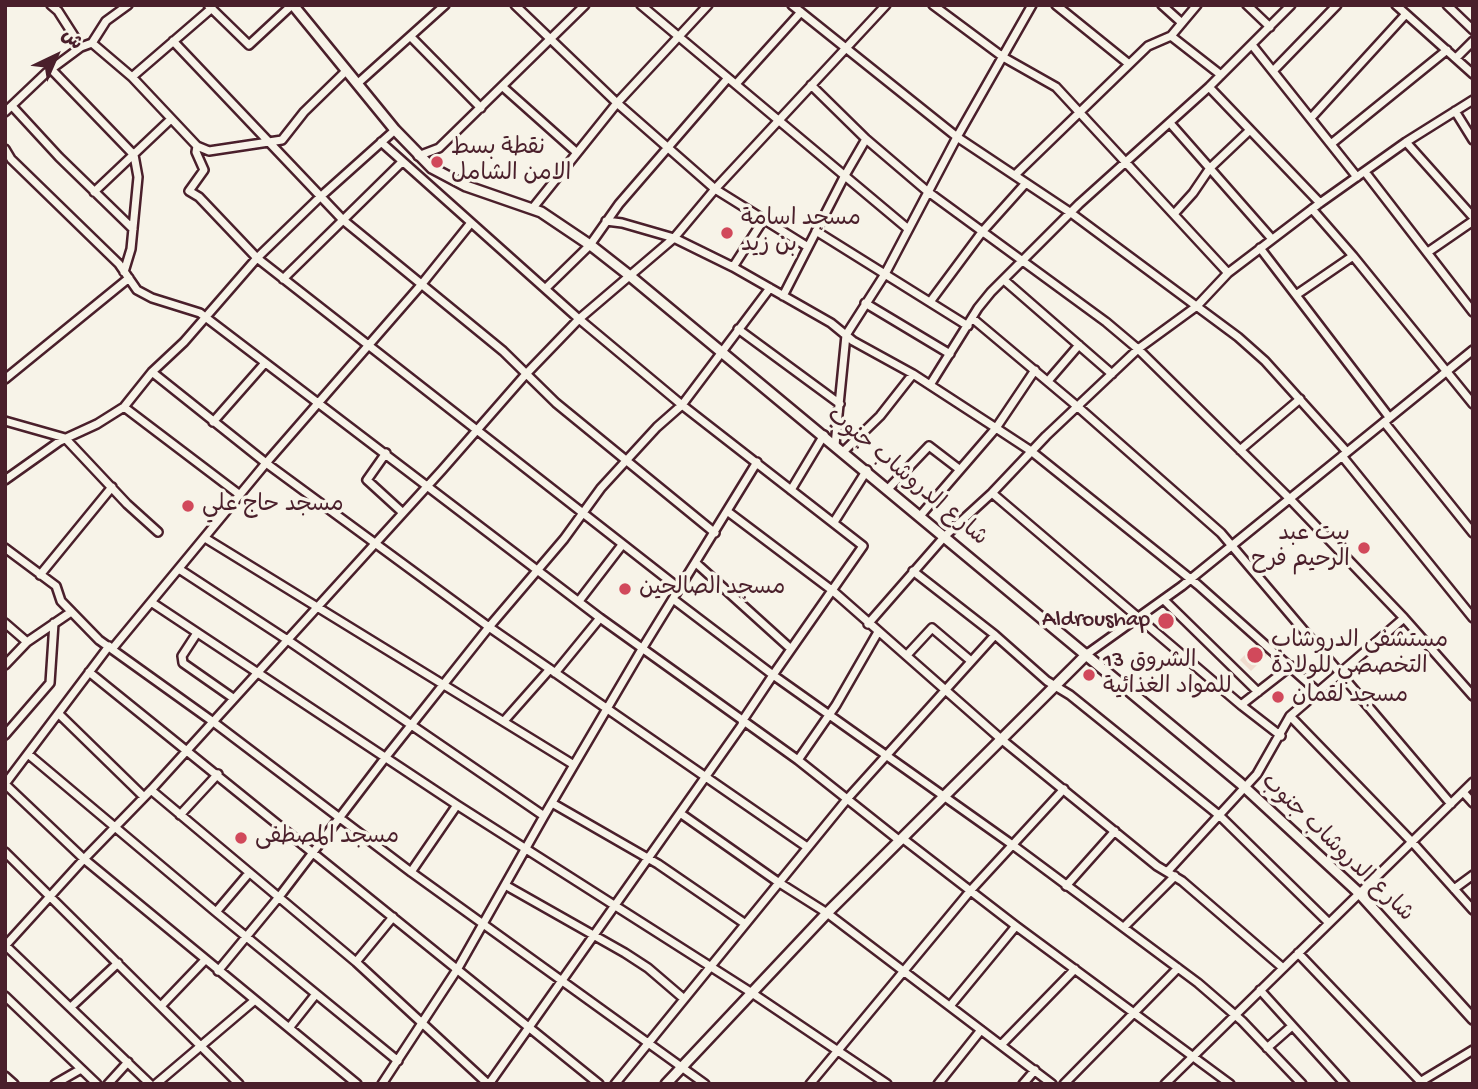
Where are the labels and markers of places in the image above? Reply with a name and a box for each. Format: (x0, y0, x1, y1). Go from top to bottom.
place label: نقطة بسط الامن الشامل (451, 135, 571, 189)
marker: نقطة بسط الامن الشامل (429, 154, 445, 170)
place label: مسجد اسامة بن زيد (741, 206, 861, 260)
marker: مسجد اسامة بن زيد (719, 225, 735, 241)
place label: مسجد حاج علي (202, 492, 344, 520)
marker: مسجد حاج علي (180, 498, 196, 514)
place label: بيت عبد الرحيم فرح (1251, 521, 1350, 575)
marker: بيت عبد الرحيم فرح (1356, 540, 1372, 556)
place label: مسجد الصالحين (639, 575, 785, 603)
marker: مسجد الصالحين (617, 581, 633, 597)
place label: Aldroushap (1042, 607, 1150, 635)
marker: Aldroushap (1156, 611, 1176, 631)
place label: مستشفى الدروشاب التخصصي للولادة (1271, 628, 1448, 682)
marker: مستشفى الدروشاب التخصصي للولادة (1245, 645, 1265, 665)
place label: الشروق 13 للمواد الغذائية (1103, 648, 1232, 702)
marker: الشروق 13 للمواد الغذائية (1081, 667, 1097, 683)
place label: مسجد لقمان (1292, 683, 1408, 711)
marker: مسجد لقمان (1270, 689, 1286, 705)
place label: مسجد المصطفى (255, 824, 399, 852)
marker: مسجد المصطفى (233, 830, 249, 846)

